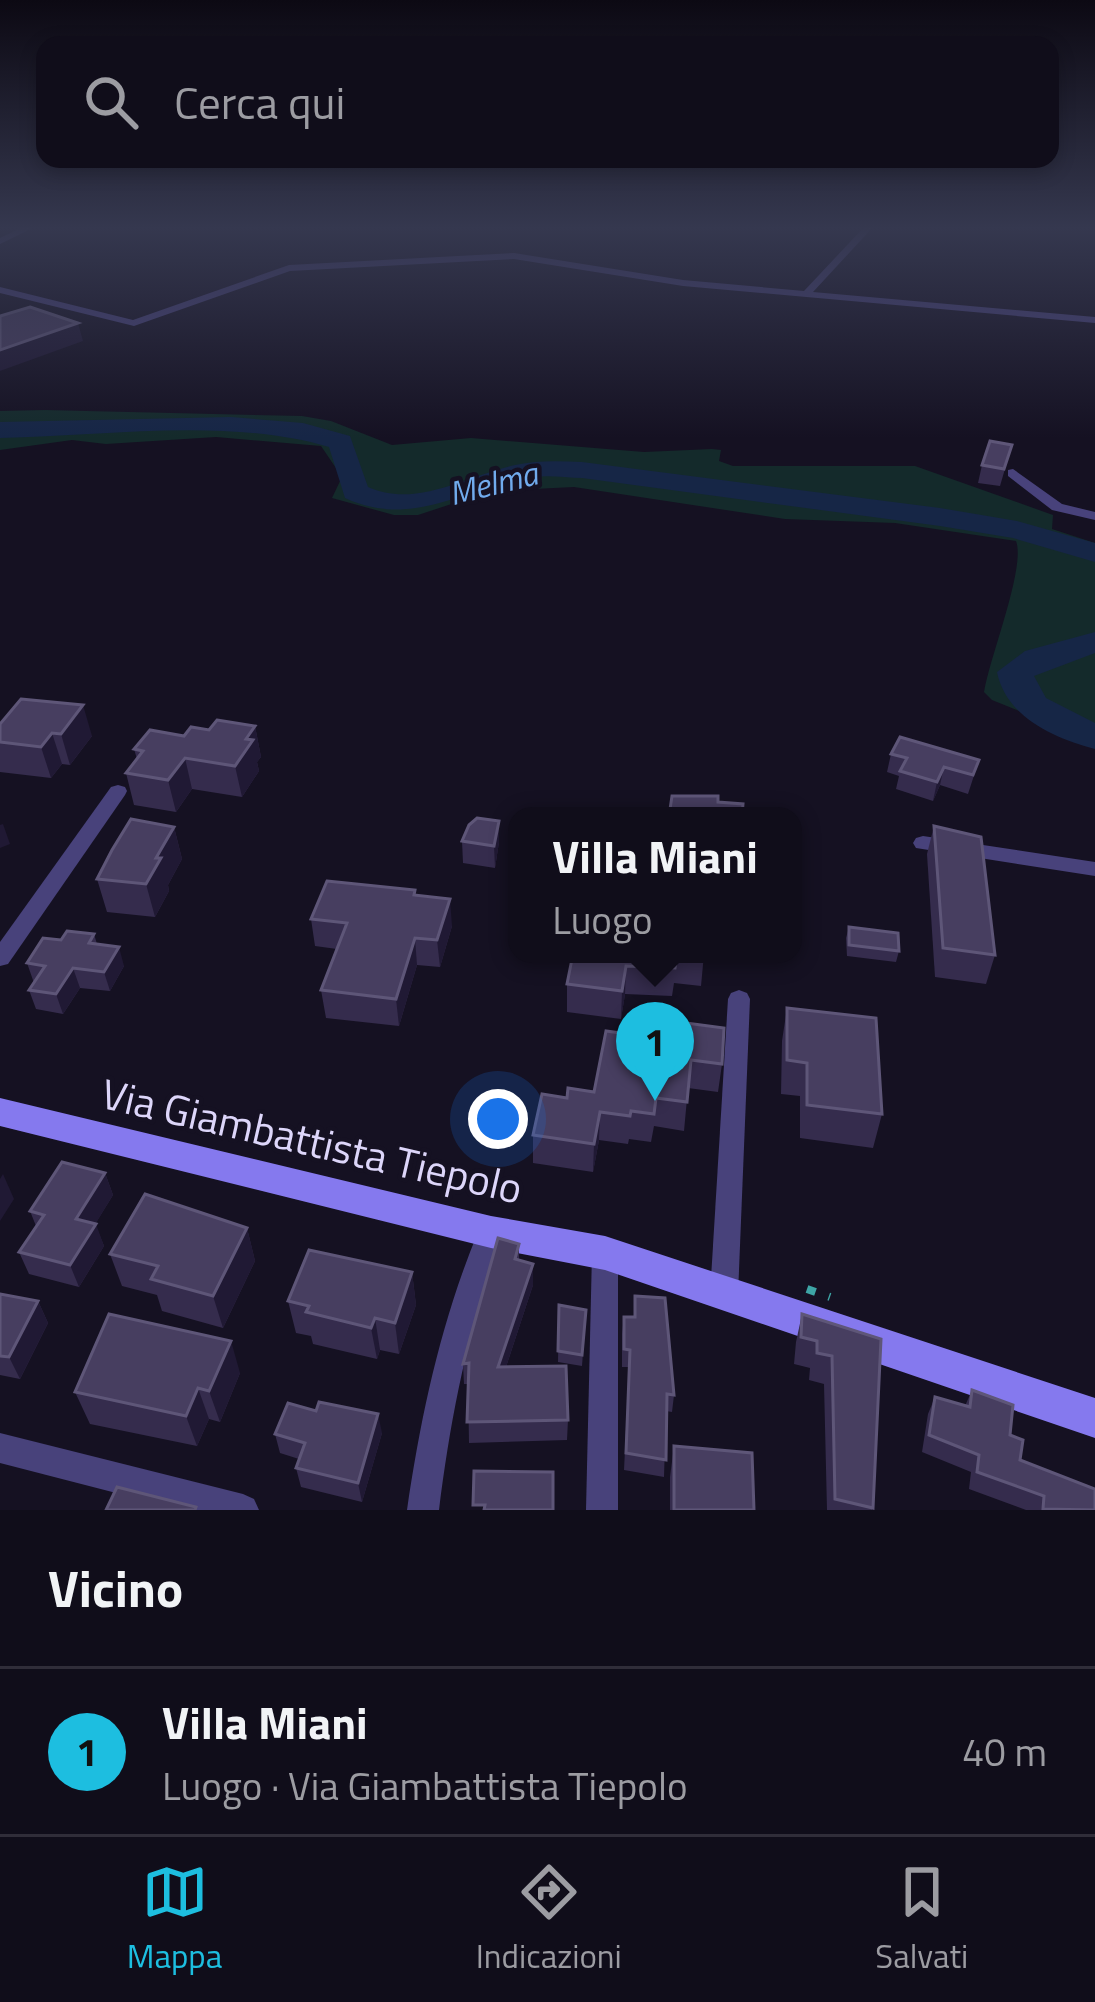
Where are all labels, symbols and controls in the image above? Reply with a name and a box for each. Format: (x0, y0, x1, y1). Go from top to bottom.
search box (36, 36, 1059, 168)
text: Cerca qui (174, 68, 345, 136)
icon: search (78, 69, 144, 135)
water label: Melma (443, 447, 545, 518)
popup (508, 807, 802, 963)
text: Villa Miani (552, 822, 758, 890)
text: Luogo (552, 890, 653, 949)
pin: 1 (616, 1002, 694, 1101)
street label: Via Giambattista Tiepolo (95, 1060, 529, 1220)
your location (468, 1089, 528, 1149)
text: Vicino (48, 1549, 183, 1627)
text: Villa Miani (162, 1688, 368, 1756)
text: 1 (76, 1722, 98, 1781)
text: 40 m (962, 1722, 1047, 1781)
text: Luogo · Via Giambattista Tiepolo (162, 1756, 688, 1815)
tab: Mappa (127, 1859, 222, 1981)
tab: Indicazioni (476, 1859, 622, 1981)
tab: Salvati (875, 1859, 968, 1981)

